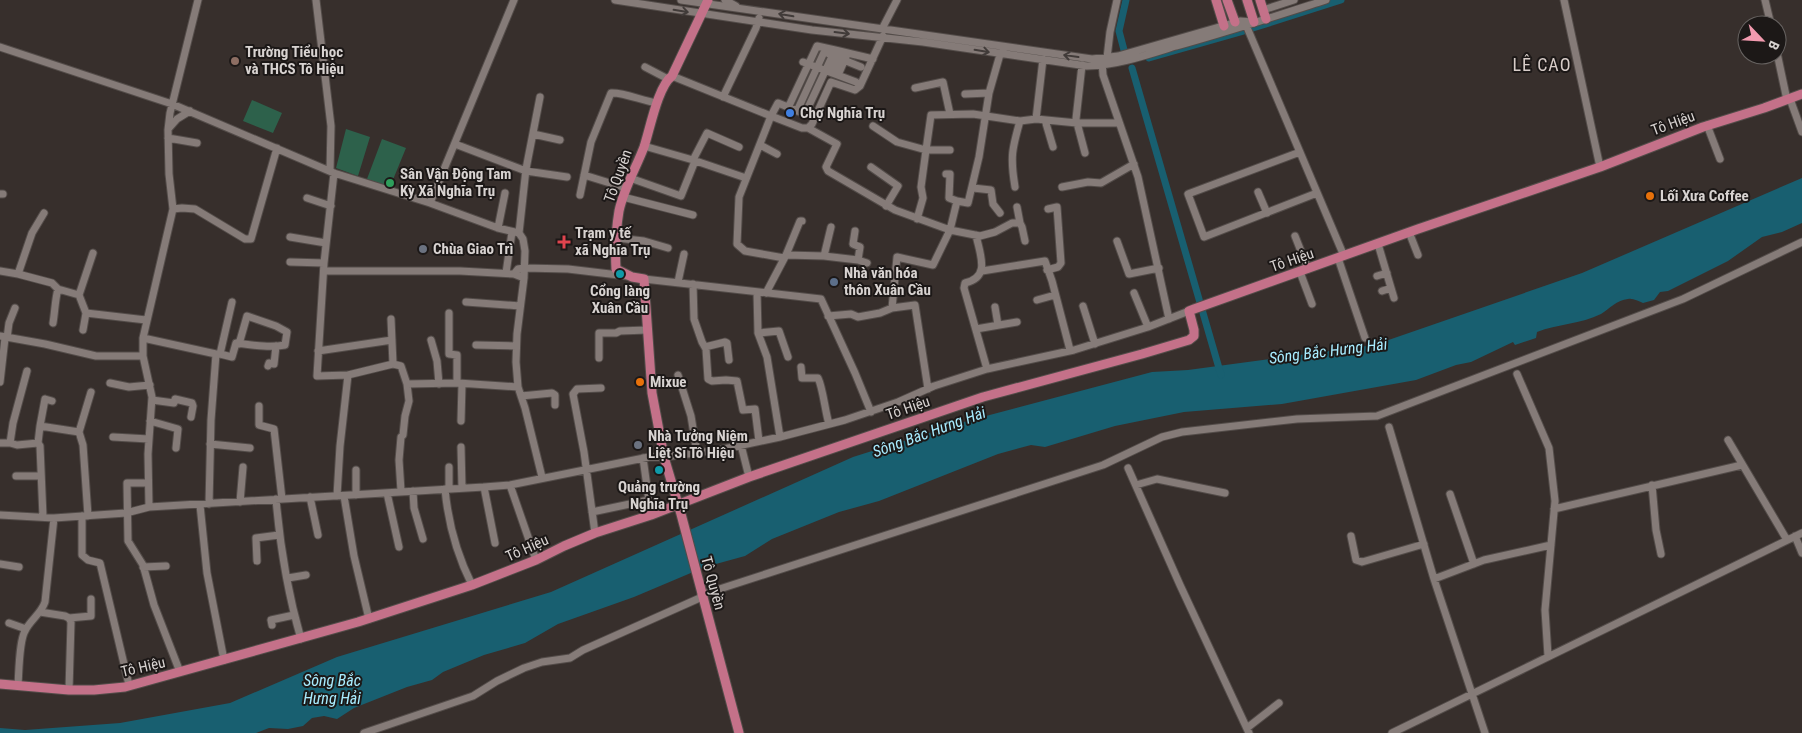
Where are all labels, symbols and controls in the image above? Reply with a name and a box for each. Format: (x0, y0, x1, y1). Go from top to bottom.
one-way arrow (672, 6, 688, 16)
one-way arrow (778, 9, 794, 19)
north arrow (1737, 15, 1787, 65)
one-way arrow (833, 28, 849, 38)
text: B (1765, 39, 1783, 53)
place label: Trường Tiểu học và THCS Tô Hiệu (245, 43, 344, 78)
one-way arrow (974, 46, 990, 56)
one-way arrow (1063, 51, 1079, 61)
district label: LÊ CAO (1513, 54, 1571, 75)
marker: Trường Tiểu học và THCS Tô Hiệu (229, 55, 241, 67)
place label: Chợ Nghĩa Trụ (800, 104, 885, 122)
marker: Chợ Nghĩa Trụ (784, 107, 796, 119)
street label: Tô Hiệu (1649, 107, 1697, 139)
street label: Tô Quyền (600, 147, 636, 205)
place label: Sân Vận Động Tam Kỳ Xã Nghĩa Trụ (400, 165, 511, 200)
marker: Sân Vận Động Tam Kỳ Xã Nghĩa Trụ (384, 177, 396, 189)
place label: Lối Xưa Coffee (1660, 187, 1749, 205)
marker: Lối Xưa Coffee (1644, 190, 1656, 202)
place label: Trạm y tế xã Nghĩa Trụ (575, 224, 650, 259)
marker: Trạm y tế xã Nghĩa Trụ (557, 235, 571, 249)
place label: Chùa Giao Trì (433, 240, 514, 258)
marker: Chùa Giao Trì (417, 243, 429, 255)
street label: Tô Hiệu (1268, 244, 1316, 276)
place label: Nhà văn hóa thôn Xuân Cầu (844, 264, 931, 299)
marker: Cổng làng Xuân Cầu (614, 268, 626, 280)
marker: Nhà văn hóa thôn Xuân Cầu (828, 276, 840, 288)
place label: Cổng làng Xuân Cầu (590, 282, 650, 317)
water label: Sông Bắc Hưng Hải (1268, 334, 1389, 368)
place label: Mixue (650, 373, 687, 391)
marker: Mixue (634, 376, 646, 388)
street label: Tô Hiệu (884, 392, 932, 424)
water label: Sông Bắc Hưng Hải (870, 403, 989, 461)
place label: Nhà Tưởng Niệm Liệt Sĩ Tô Hiệu (648, 427, 748, 462)
marker: Nhà Tưởng Niệm Liệt Sĩ Tô Hiệu (632, 439, 644, 451)
marker: Quảng trường Nghĩa Trụ (653, 464, 665, 476)
place label: Quảng trường Nghĩa Trụ (618, 478, 700, 513)
street label: Tô Hiệu (503, 531, 551, 565)
street label: Tô Quyền (697, 554, 729, 612)
street label: Tô Hiệu (119, 653, 167, 681)
water label: Sông Bắc Hưng Hải (303, 671, 361, 708)

